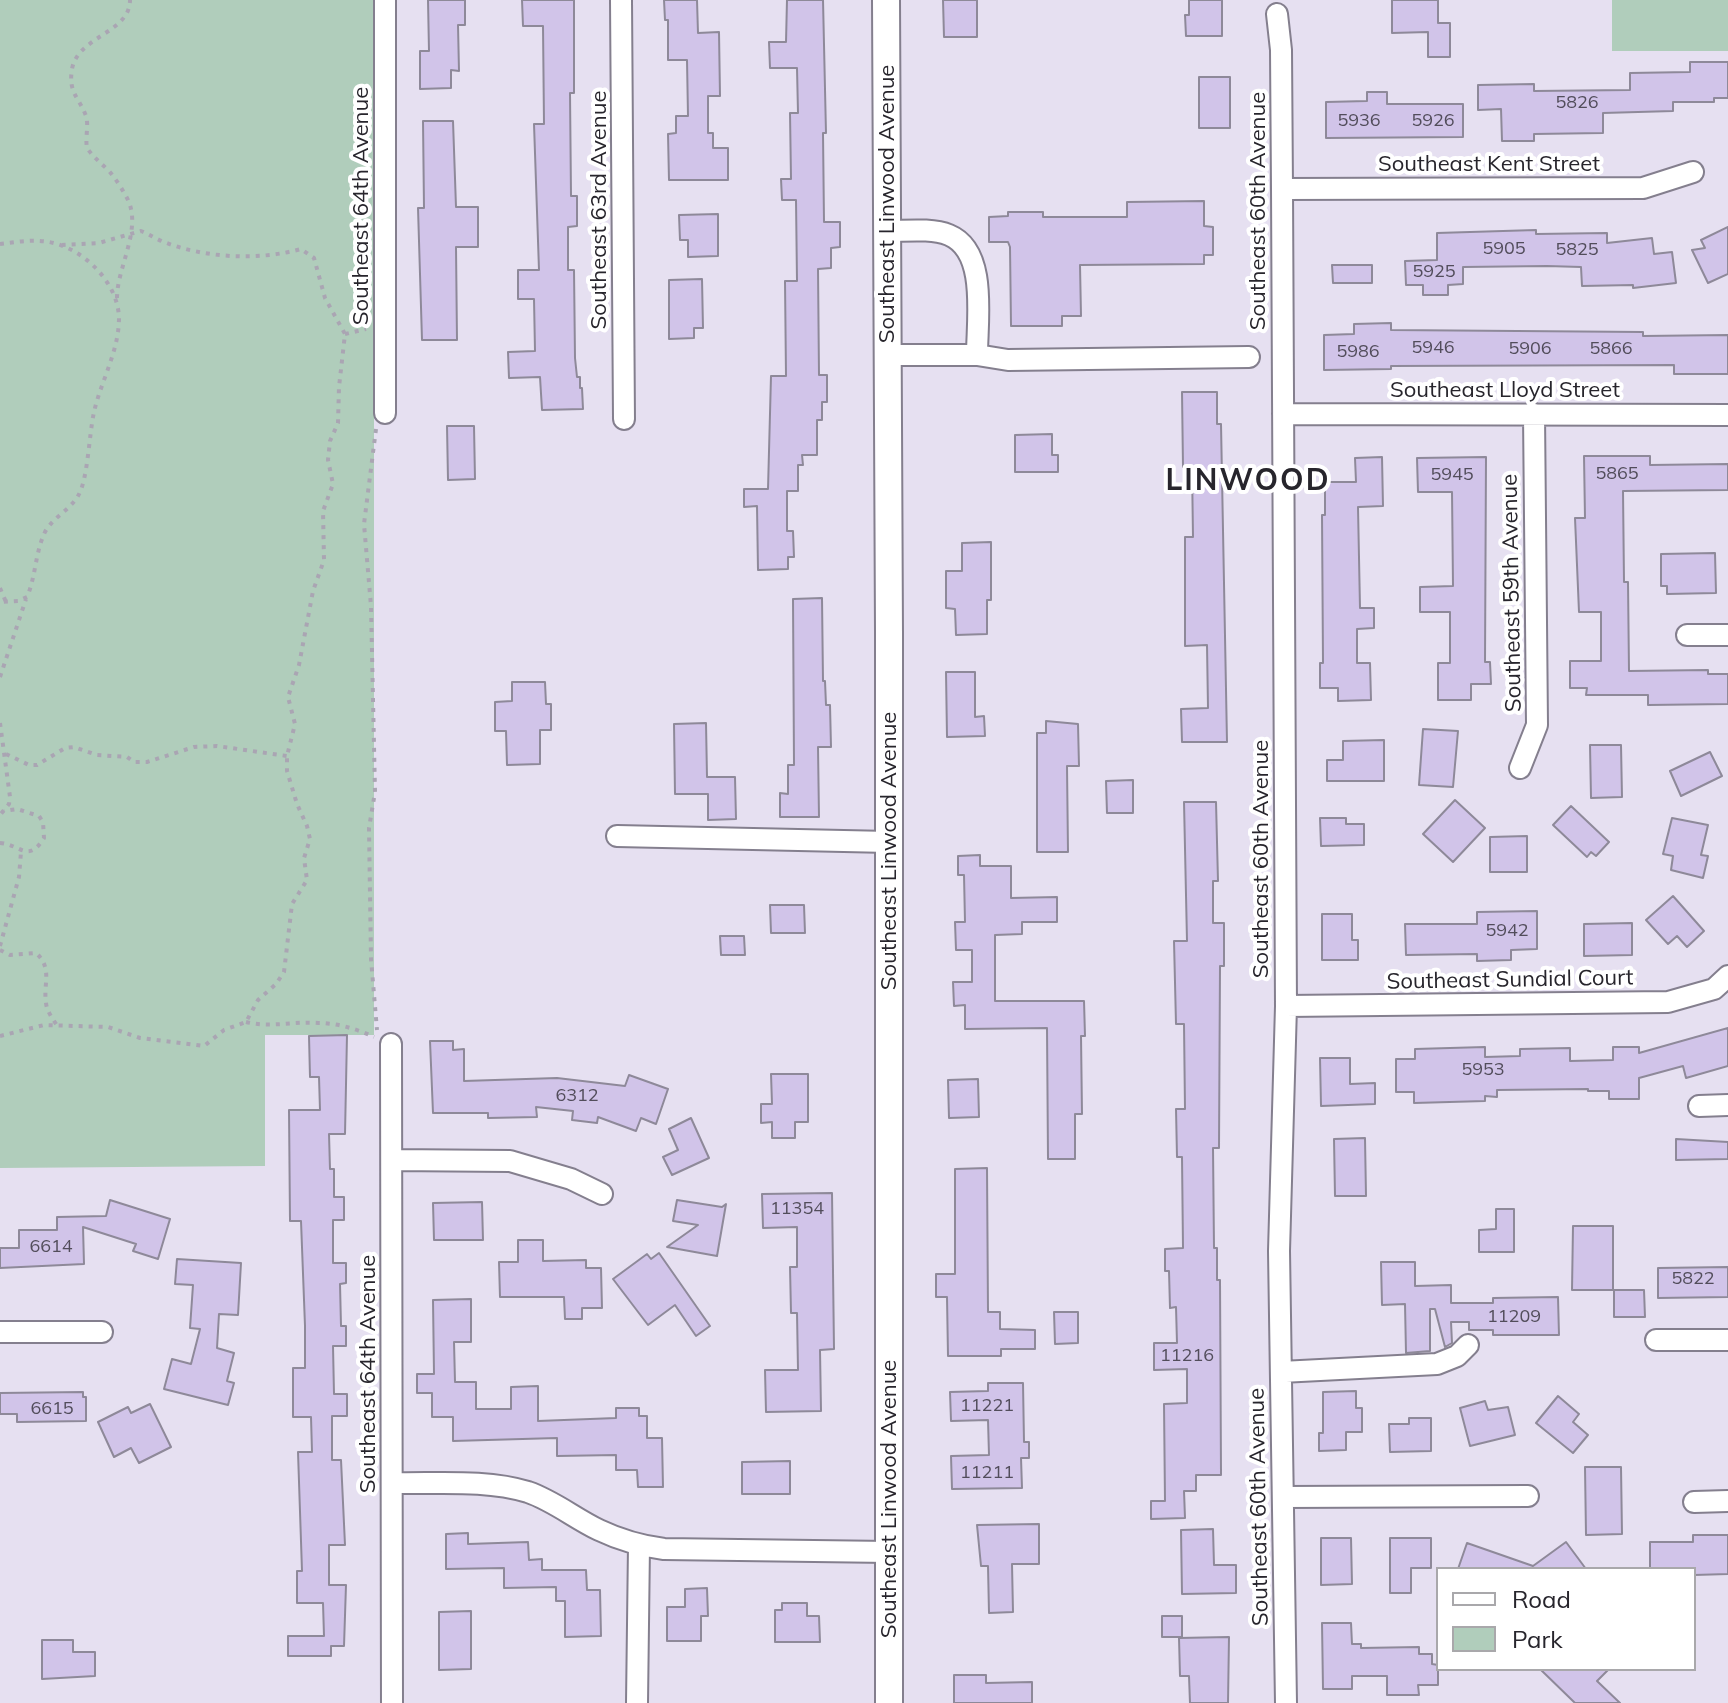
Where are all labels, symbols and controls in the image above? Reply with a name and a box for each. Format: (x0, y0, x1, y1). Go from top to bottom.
street label: Southeast Linwood Avenue (874, 65, 900, 343)
street label: Southeast 64th Avenue (348, 87, 374, 325)
street label: Southeast 63rd Avenue (586, 91, 612, 329)
street label: Southeast 60th Avenue (1245, 92, 1271, 330)
house number: 5826 (1555, 92, 1599, 114)
house number: 5936 (1337, 110, 1381, 132)
house number: 5926 (1411, 110, 1455, 132)
street label: Southeast Kent Street (1378, 151, 1600, 177)
house number: 5905 (1482, 238, 1526, 260)
house number: 5825 (1555, 239, 1599, 261)
house number: 5925 (1412, 261, 1456, 283)
house number: 5946 (1411, 337, 1455, 359)
house number: 5906 (1508, 338, 1552, 360)
house number: 5866 (1589, 338, 1633, 360)
house number: 5986 (1336, 341, 1380, 363)
street label: Southeast Lloyd Street (1390, 377, 1620, 403)
district label: LINWOOD (1165, 463, 1331, 499)
house number: 5865 (1595, 463, 1639, 485)
house number: 5945 (1430, 464, 1474, 486)
street label: Southeast 59th Avenue (1497, 474, 1527, 712)
street label: Southeast Linwood Avenue (876, 712, 902, 990)
street label: Southeast 60th Avenue (1248, 740, 1274, 978)
house number: 5942 (1485, 920, 1529, 942)
street label: Southeast Sundial Court (1386, 965, 1634, 995)
house number: 5953 (1461, 1059, 1505, 1081)
house number: 6312 (555, 1085, 599, 1107)
house number: 11354 (770, 1198, 824, 1220)
house number: 6614 (29, 1236, 73, 1258)
street label: Southeast 64th Avenue (355, 1255, 381, 1493)
house number: 5822 (1671, 1268, 1715, 1290)
house number: 11209 (1487, 1306, 1541, 1328)
house number: 11216 (1160, 1345, 1214, 1367)
street label: Southeast Linwood Avenue (876, 1360, 902, 1638)
street label: Southeast 60th Avenue (1244, 1388, 1274, 1626)
house number: 11221 (960, 1395, 1014, 1417)
house number: 6615 (30, 1398, 74, 1420)
house number: 11211 (960, 1462, 1014, 1484)
legend (1436, 1567, 1696, 1671)
text: Road (1512, 1584, 1571, 1614)
text: Park (1512, 1624, 1563, 1654)

